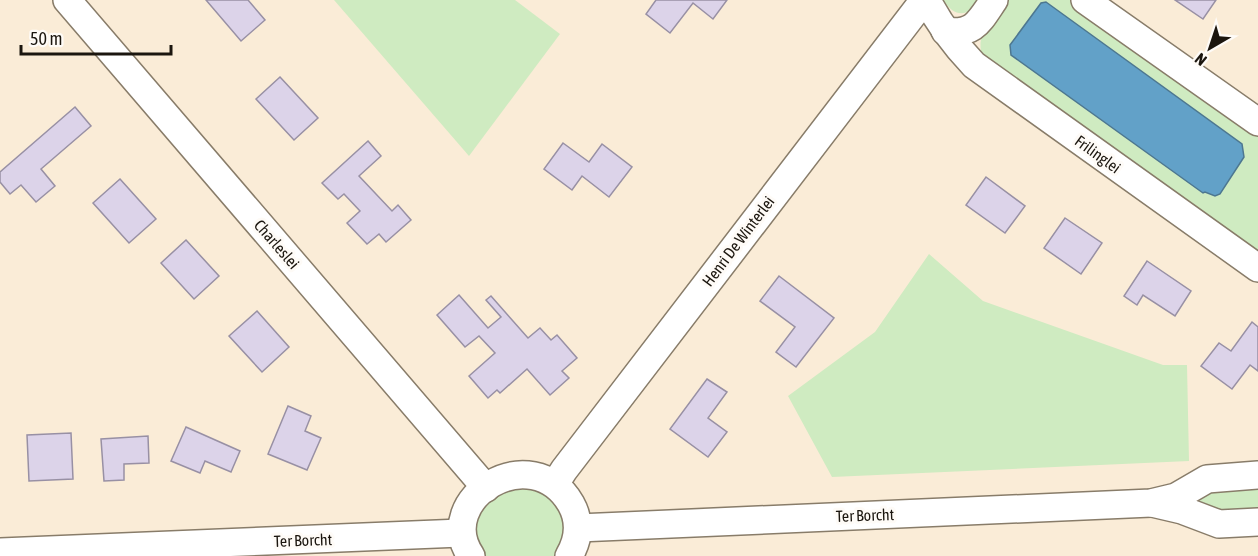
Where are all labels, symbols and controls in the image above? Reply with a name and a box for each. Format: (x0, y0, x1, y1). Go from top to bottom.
scale bar (21, 18, 171, 56)
north arrow (1180, 18, 1240, 78)
text: 50 m (30, 28, 62, 49)
text: N (1191, 50, 1210, 70)
street label: Frilinglei (1071, 131, 1124, 177)
street label: Henri De Winterlei (698, 193, 778, 289)
street label: Charleslei (251, 216, 303, 272)
street label: Ter Borcht (836, 505, 895, 525)
street label: Ter Borcht (274, 530, 333, 550)

